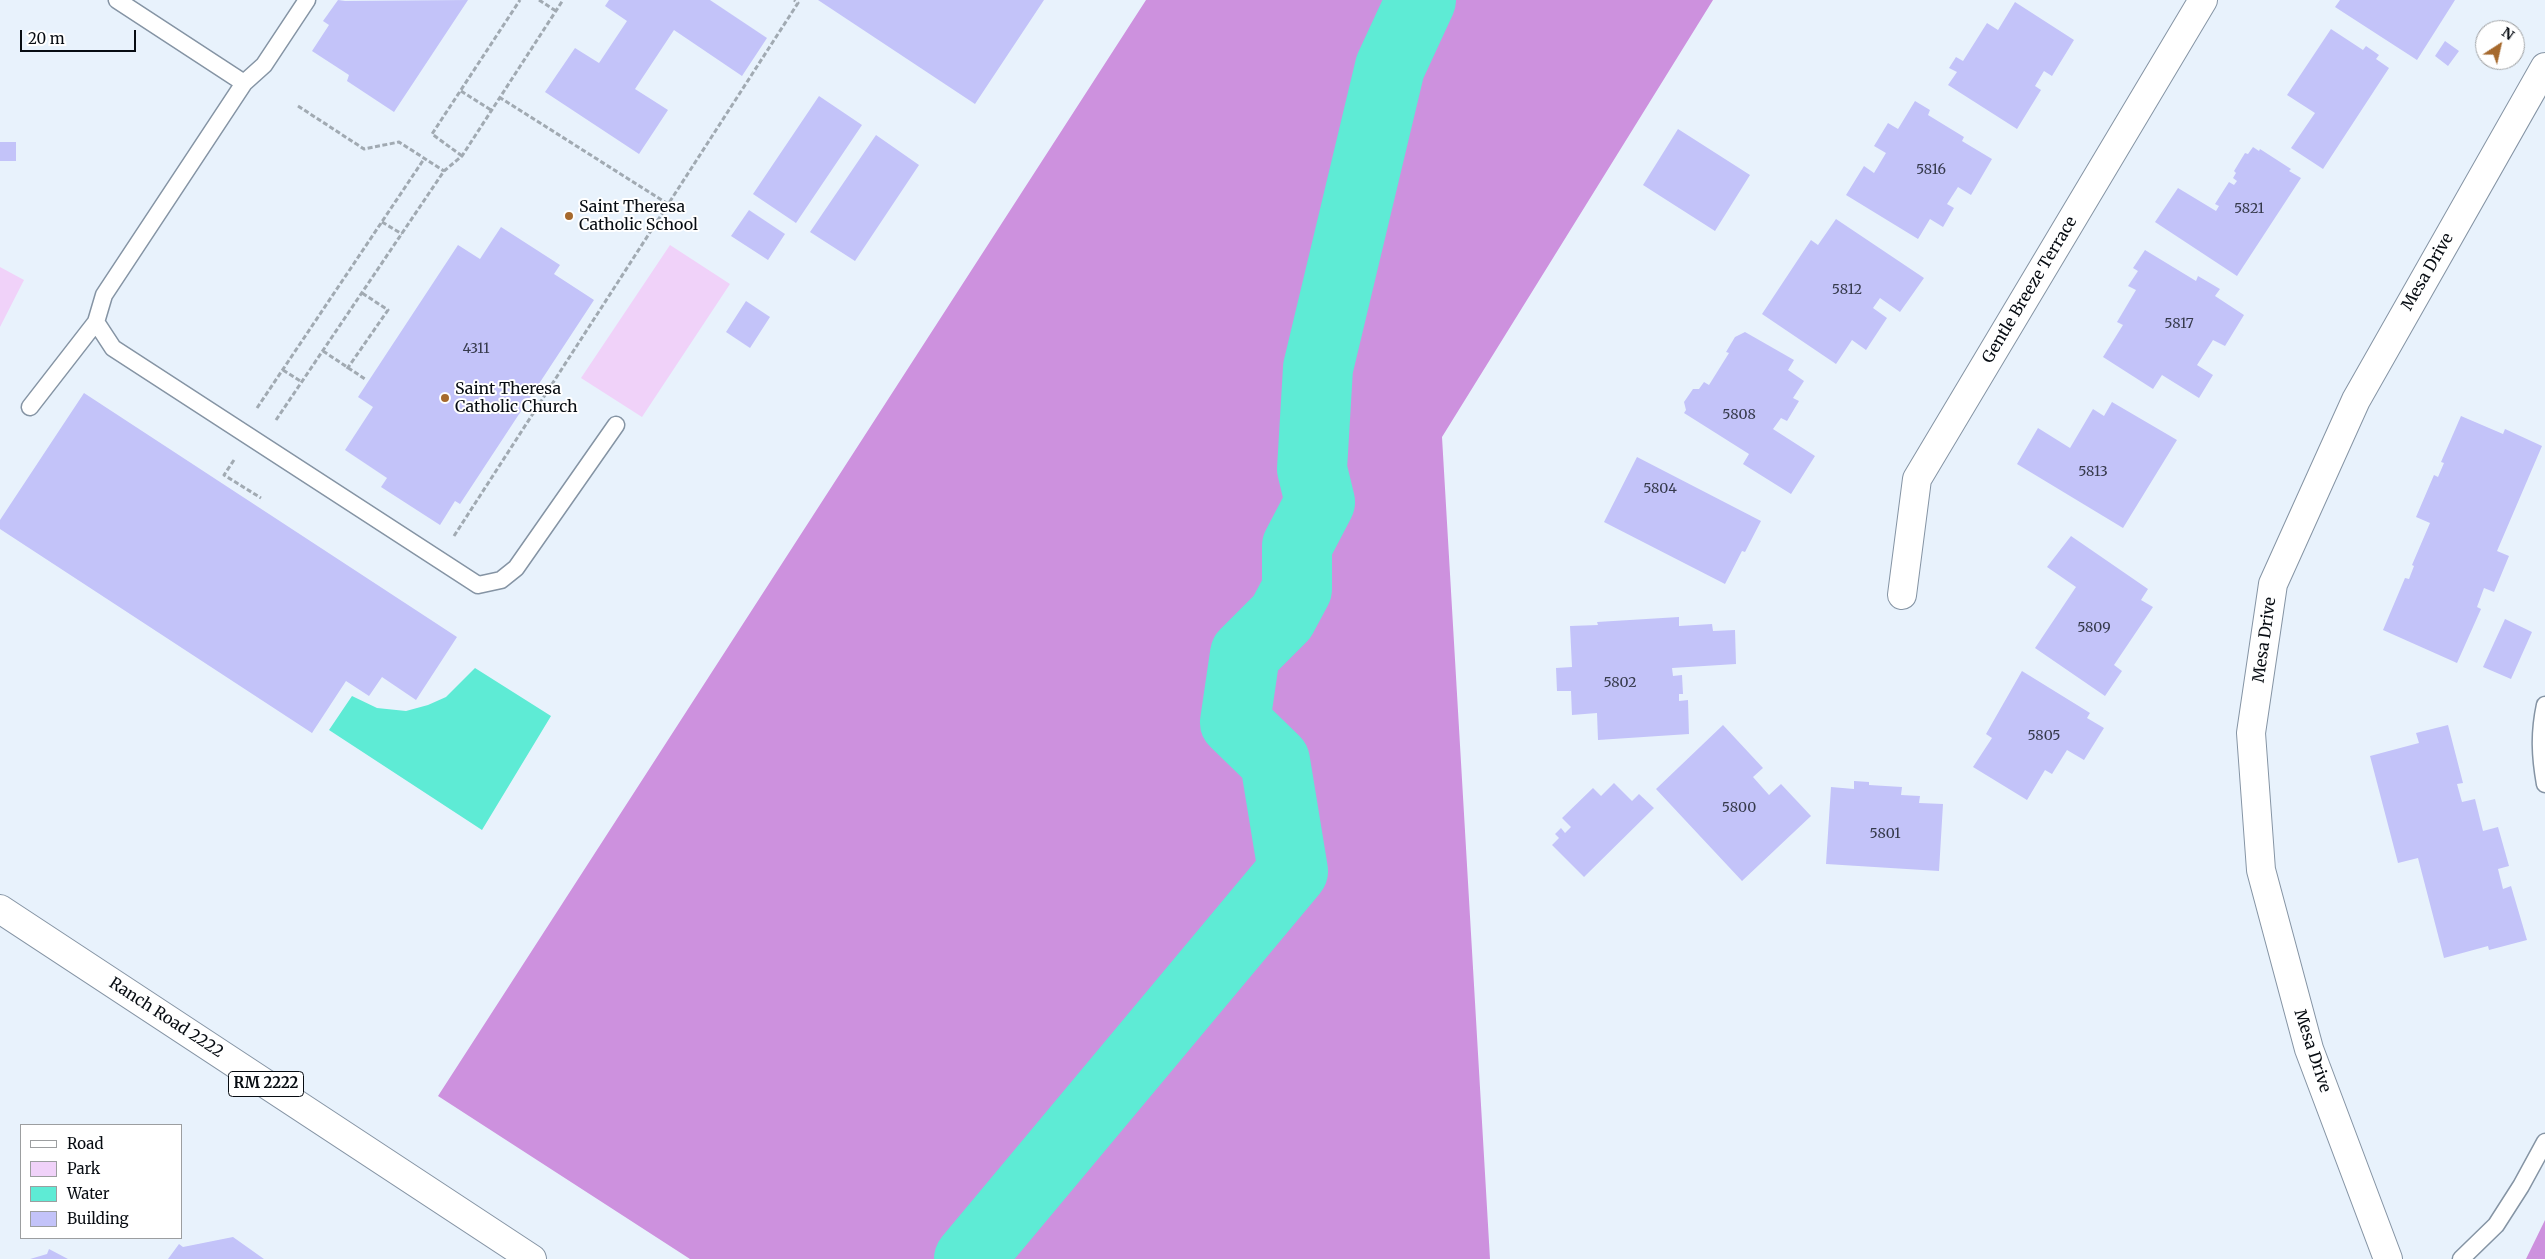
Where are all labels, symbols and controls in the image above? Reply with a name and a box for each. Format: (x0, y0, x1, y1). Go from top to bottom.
scale bar (22, 20, 139, 52)
north arrow (2475, 20, 2525, 70)
text: N (2498, 23, 2518, 44)
text: 20 m (28, 29, 65, 48)
house number: 5816 (1916, 162, 1946, 178)
place label: Saint Theresa Catholic School (579, 197, 698, 235)
house number: 5821 (2234, 201, 2264, 217)
marker: Saint Theresa Catholic School (563, 210, 575, 222)
street label: Gentle Breeze Terrace (1979, 213, 2081, 367)
street label: Mesa Drive (2398, 230, 2458, 314)
house number: 5812 (1832, 282, 1862, 298)
house number: 5817 (2164, 316, 2194, 332)
house number: 4311 (462, 341, 490, 357)
place label: Saint Theresa Catholic Church (455, 379, 578, 417)
marker: Saint Theresa Catholic Church (439, 392, 451, 404)
house number: 5808 (1722, 407, 1756, 423)
house number: 5813 (2078, 464, 2108, 480)
house number: 5804 (1643, 481, 1677, 497)
street label: Mesa Drive (2249, 596, 2281, 684)
house number: 5809 (2077, 620, 2111, 636)
house number: 5802 (1603, 675, 1637, 691)
house number: 5805 (2027, 728, 2061, 744)
house number: 5800 (1722, 800, 1756, 816)
house number: 5801 (1869, 826, 1901, 842)
street label: Ranch Road 2222 (105, 974, 227, 1062)
street label: Mesa Drive (2290, 1007, 2334, 1095)
road number: RM 2222 (228, 1072, 304, 1096)
legend (20, 1124, 182, 1239)
text: Road (67, 1134, 103, 1153)
text: Park (67, 1159, 100, 1178)
text: Water (67, 1184, 109, 1203)
text: Building (67, 1209, 129, 1228)

